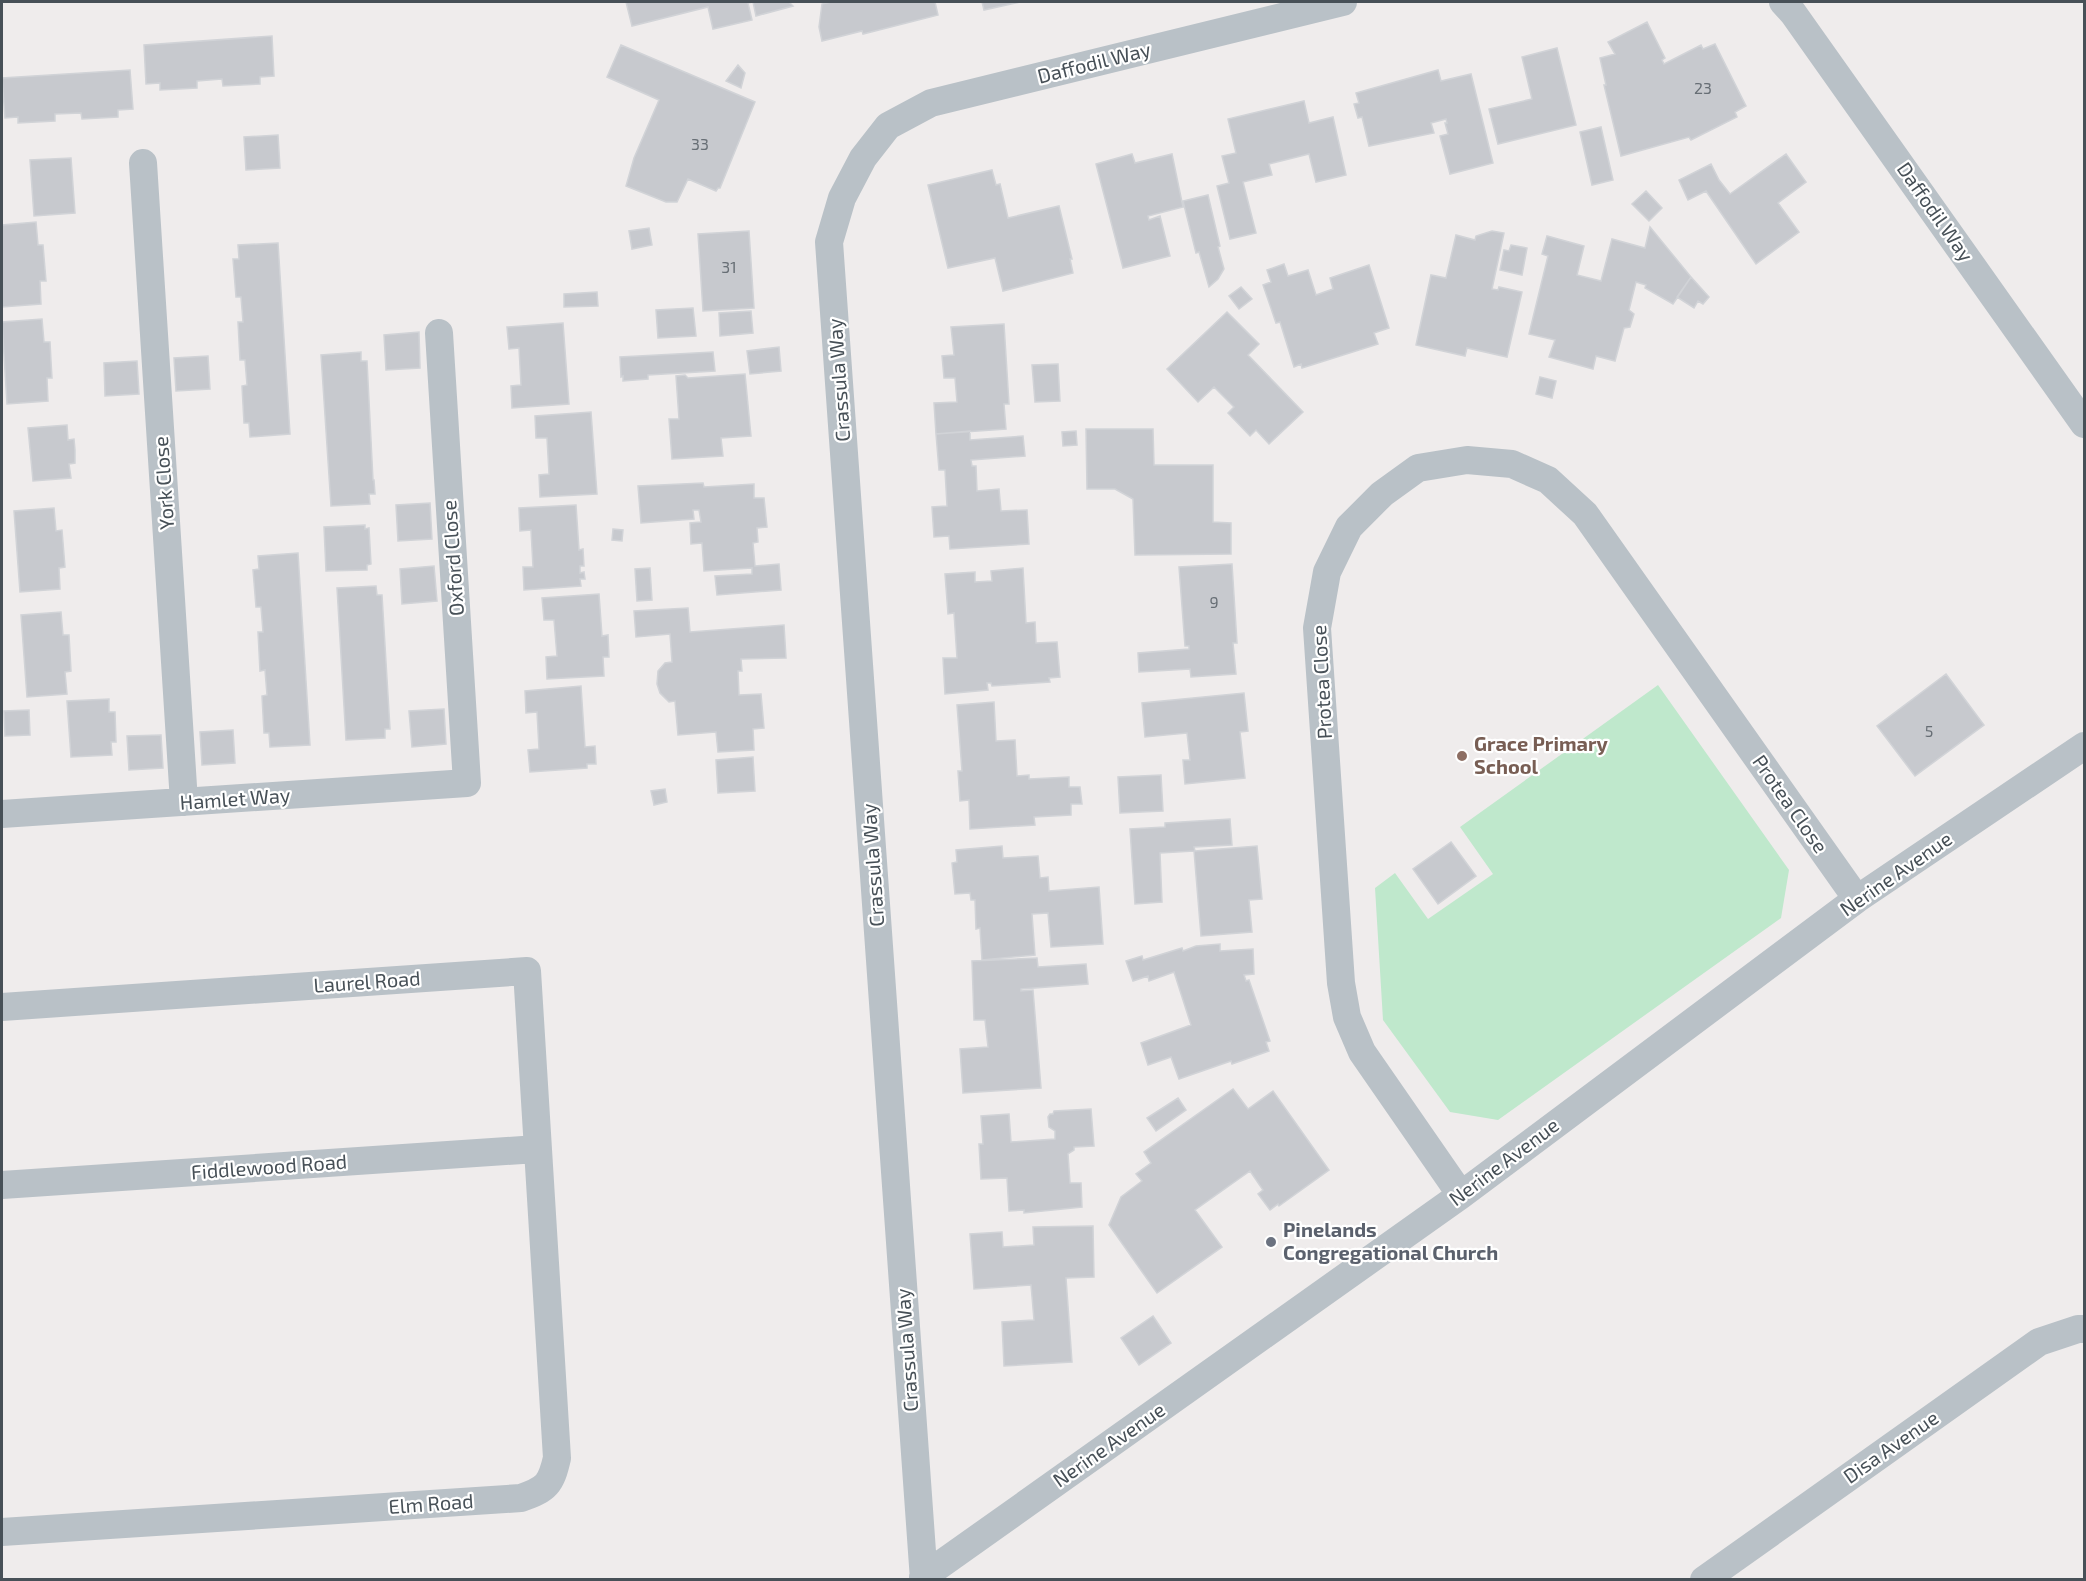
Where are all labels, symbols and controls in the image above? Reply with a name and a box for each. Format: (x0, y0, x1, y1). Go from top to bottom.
street label: Daffodil Way (1035, 36, 1153, 88)
house number: 23 (1694, 78, 1712, 97)
house number: 33 (691, 134, 709, 153)
street label: Daffodil Way (1893, 157, 1979, 266)
house number: 31 (721, 257, 737, 276)
street label: Crassula Way (822, 317, 854, 443)
street label: York Close (148, 436, 178, 531)
street label: Oxford Close (436, 499, 468, 617)
house number: 9 (1209, 592, 1219, 611)
street label: Protea Close (1306, 624, 1336, 740)
house number: 5 (1925, 721, 1933, 740)
place label: Grace Primary School (1474, 731, 1608, 778)
marker: Grace Primary School (1455, 749, 1469, 763)
street label: Protea Close (1748, 750, 1833, 857)
street label: Hamlet Way (179, 782, 291, 814)
street label: Crassula Way (856, 802, 888, 928)
street label: Nerine Avenue (1835, 826, 1956, 921)
street label: Laurel Road (313, 965, 421, 997)
street label: Nerine Avenue (1444, 1112, 1563, 1210)
street label: Fiddlewood Road (190, 1149, 348, 1183)
place label: Pinelands Congregational Church (1283, 1217, 1498, 1264)
marker: Pinelands Congregational Church (1264, 1235, 1278, 1249)
street label: Crassula Way (890, 1287, 922, 1413)
street label: Nerine Avenue (1048, 1397, 1169, 1492)
street label: Disa Avenue (1838, 1405, 1943, 1488)
street label: Elm Road (388, 1488, 474, 1518)

